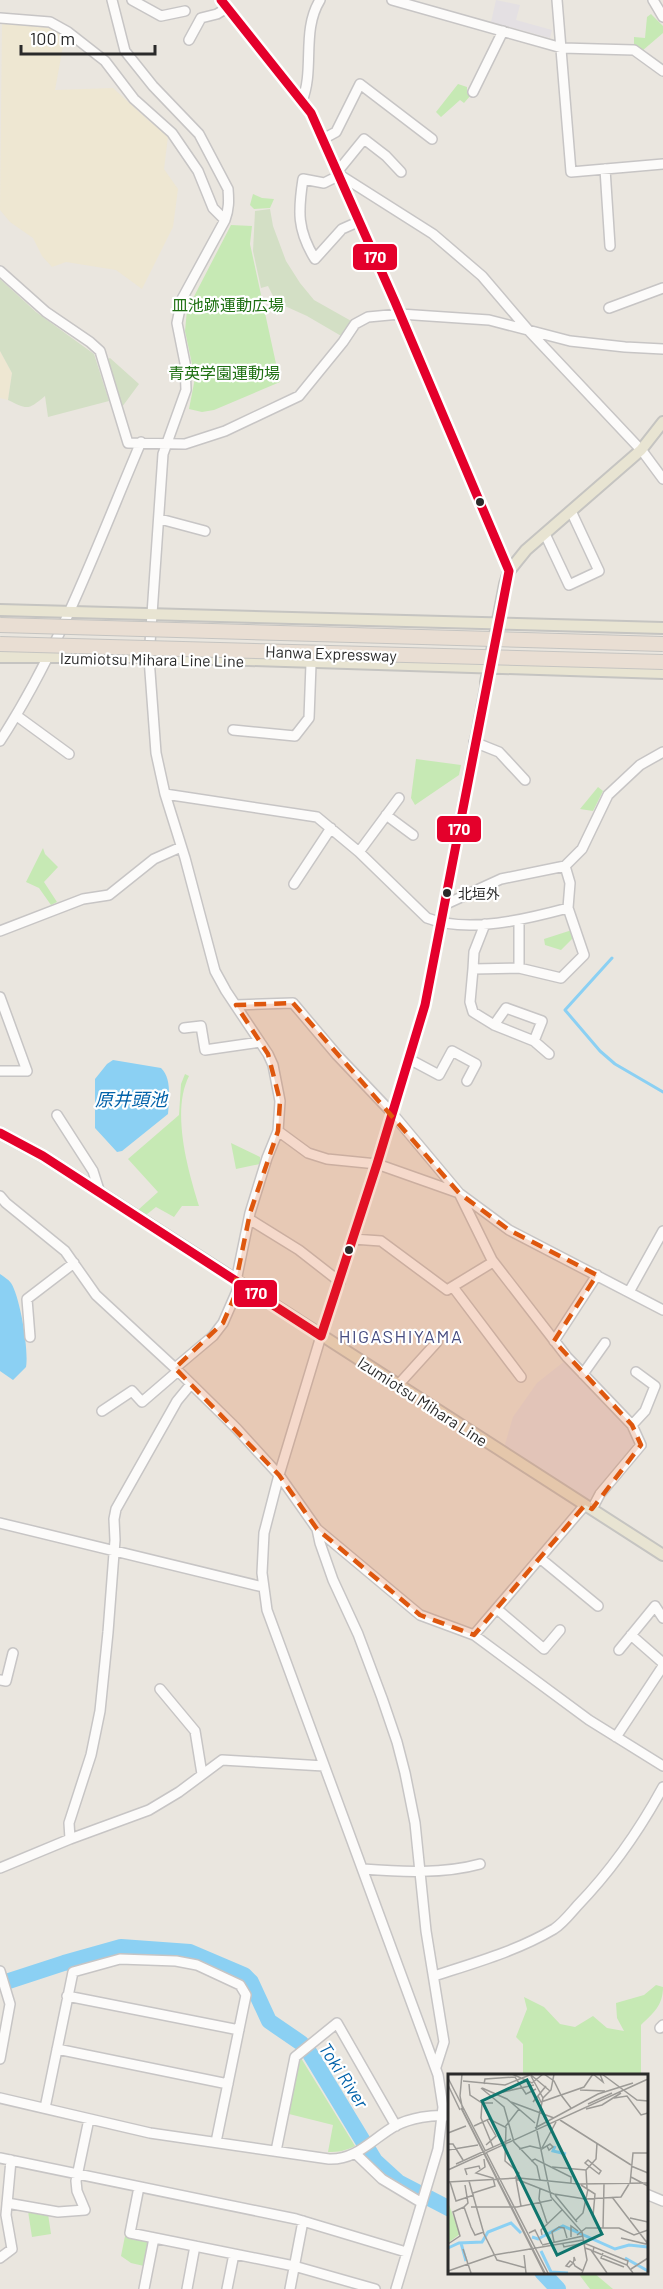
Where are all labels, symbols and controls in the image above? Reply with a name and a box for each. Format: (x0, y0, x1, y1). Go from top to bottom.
scale bar (21, 18, 154, 56)
text: 100 m (30, 27, 75, 49)
line badge: 170 (352, 243, 398, 271)
text: 170 (364, 247, 386, 266)
park label: 皿池跡運動広場 (172, 295, 284, 314)
park label: 青英学園運動場 (168, 363, 280, 382)
unlabelled marker (474, 496, 486, 508)
street label: Hanwa Expressway (265, 641, 398, 665)
street label: Izumiotsu Mihara Line Line (60, 648, 244, 670)
line badge: 170 (436, 815, 482, 843)
text: 170 (448, 819, 470, 838)
place label: 北垣外 (458, 885, 500, 902)
marker: 北垣外 (441, 887, 453, 899)
water label: 原井頭池 (95, 1088, 169, 1110)
unlabelled marker (343, 1244, 355, 1256)
line badge: 170 (233, 1279, 278, 1308)
text: 170 (245, 1283, 267, 1302)
district label: HIGASHIYAMA (339, 1325, 463, 1347)
street label: Izumiotsu Mihara Line (355, 1352, 491, 1450)
water label: Toki River (315, 2038, 374, 2112)
inset map (448, 2074, 648, 2274)

